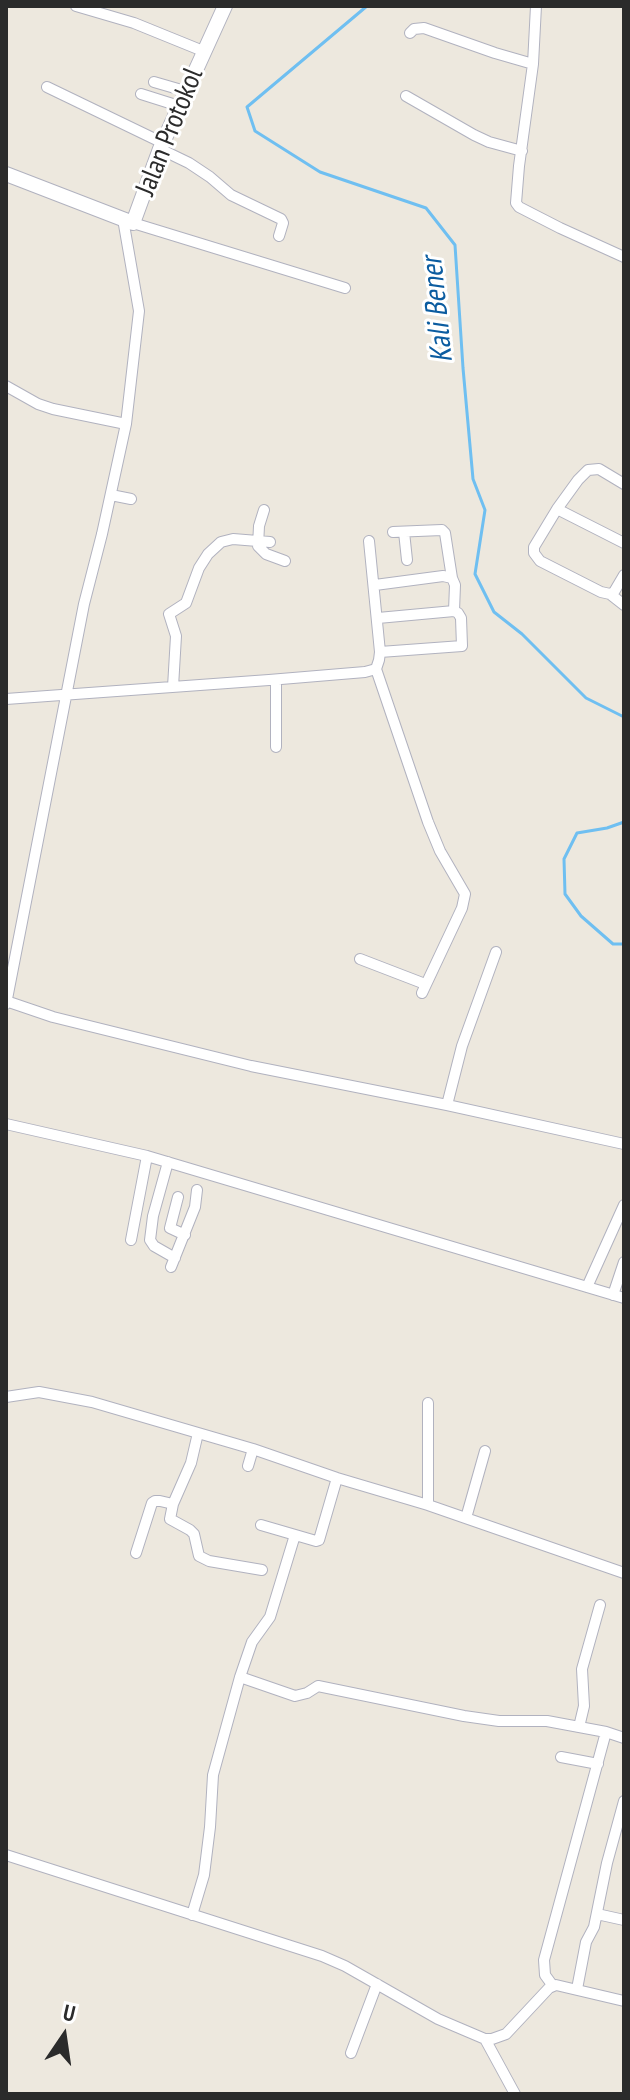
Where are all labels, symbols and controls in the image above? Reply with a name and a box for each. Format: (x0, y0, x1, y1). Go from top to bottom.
street label: Jalan Protokol (129, 63, 211, 201)
water label: Kali Bener (415, 255, 461, 365)
north arrow (24, 1996, 104, 2076)
text: U (61, 1998, 78, 2028)

